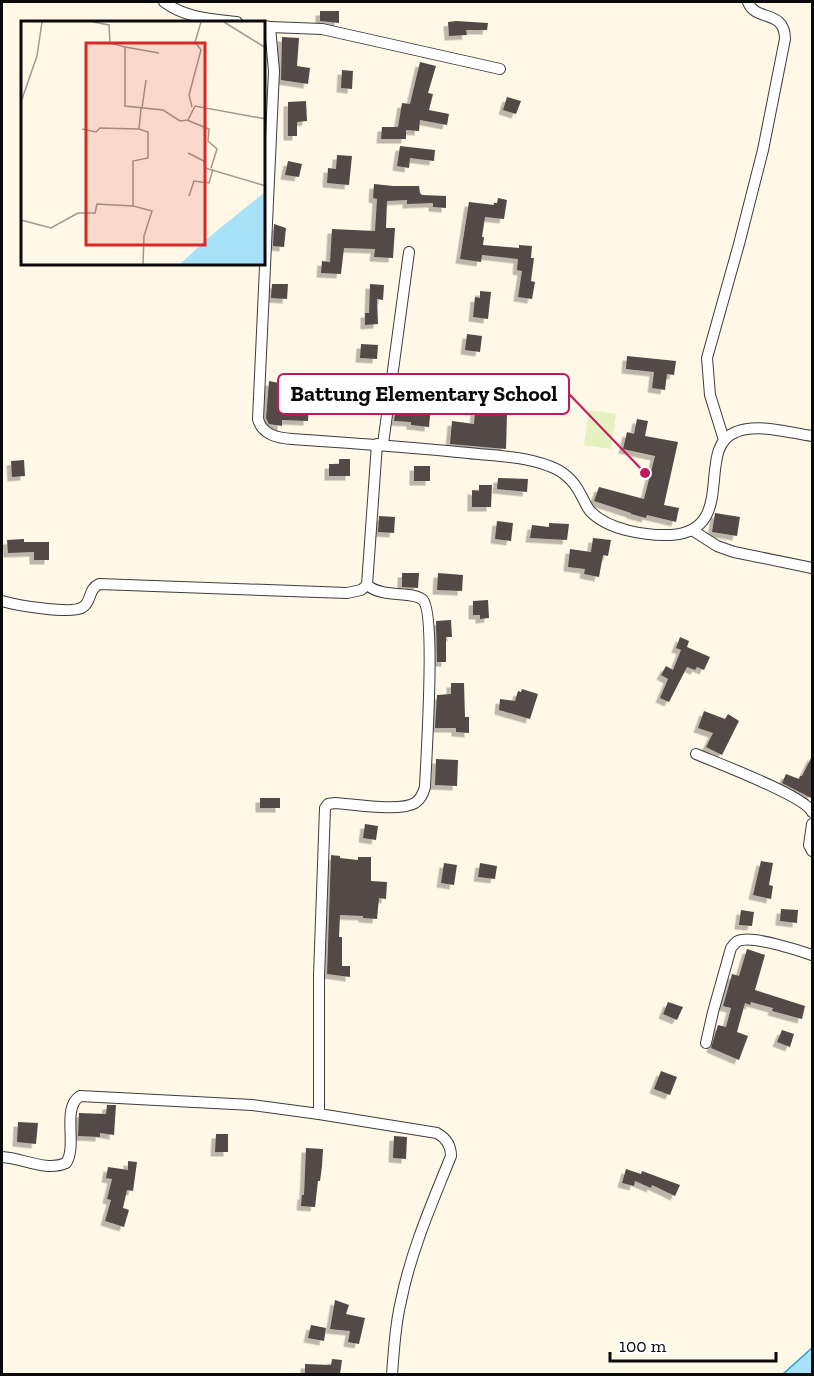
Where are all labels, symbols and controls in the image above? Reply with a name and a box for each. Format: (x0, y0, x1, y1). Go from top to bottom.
inset map (21, 21, 266, 266)
callout: Battung Elementary School (278, 374, 569, 414)
text: Battung Elementary School (290, 380, 558, 407)
scale bar (610, 1325, 776, 1363)
text: 100 m (619, 1335, 667, 1357)

